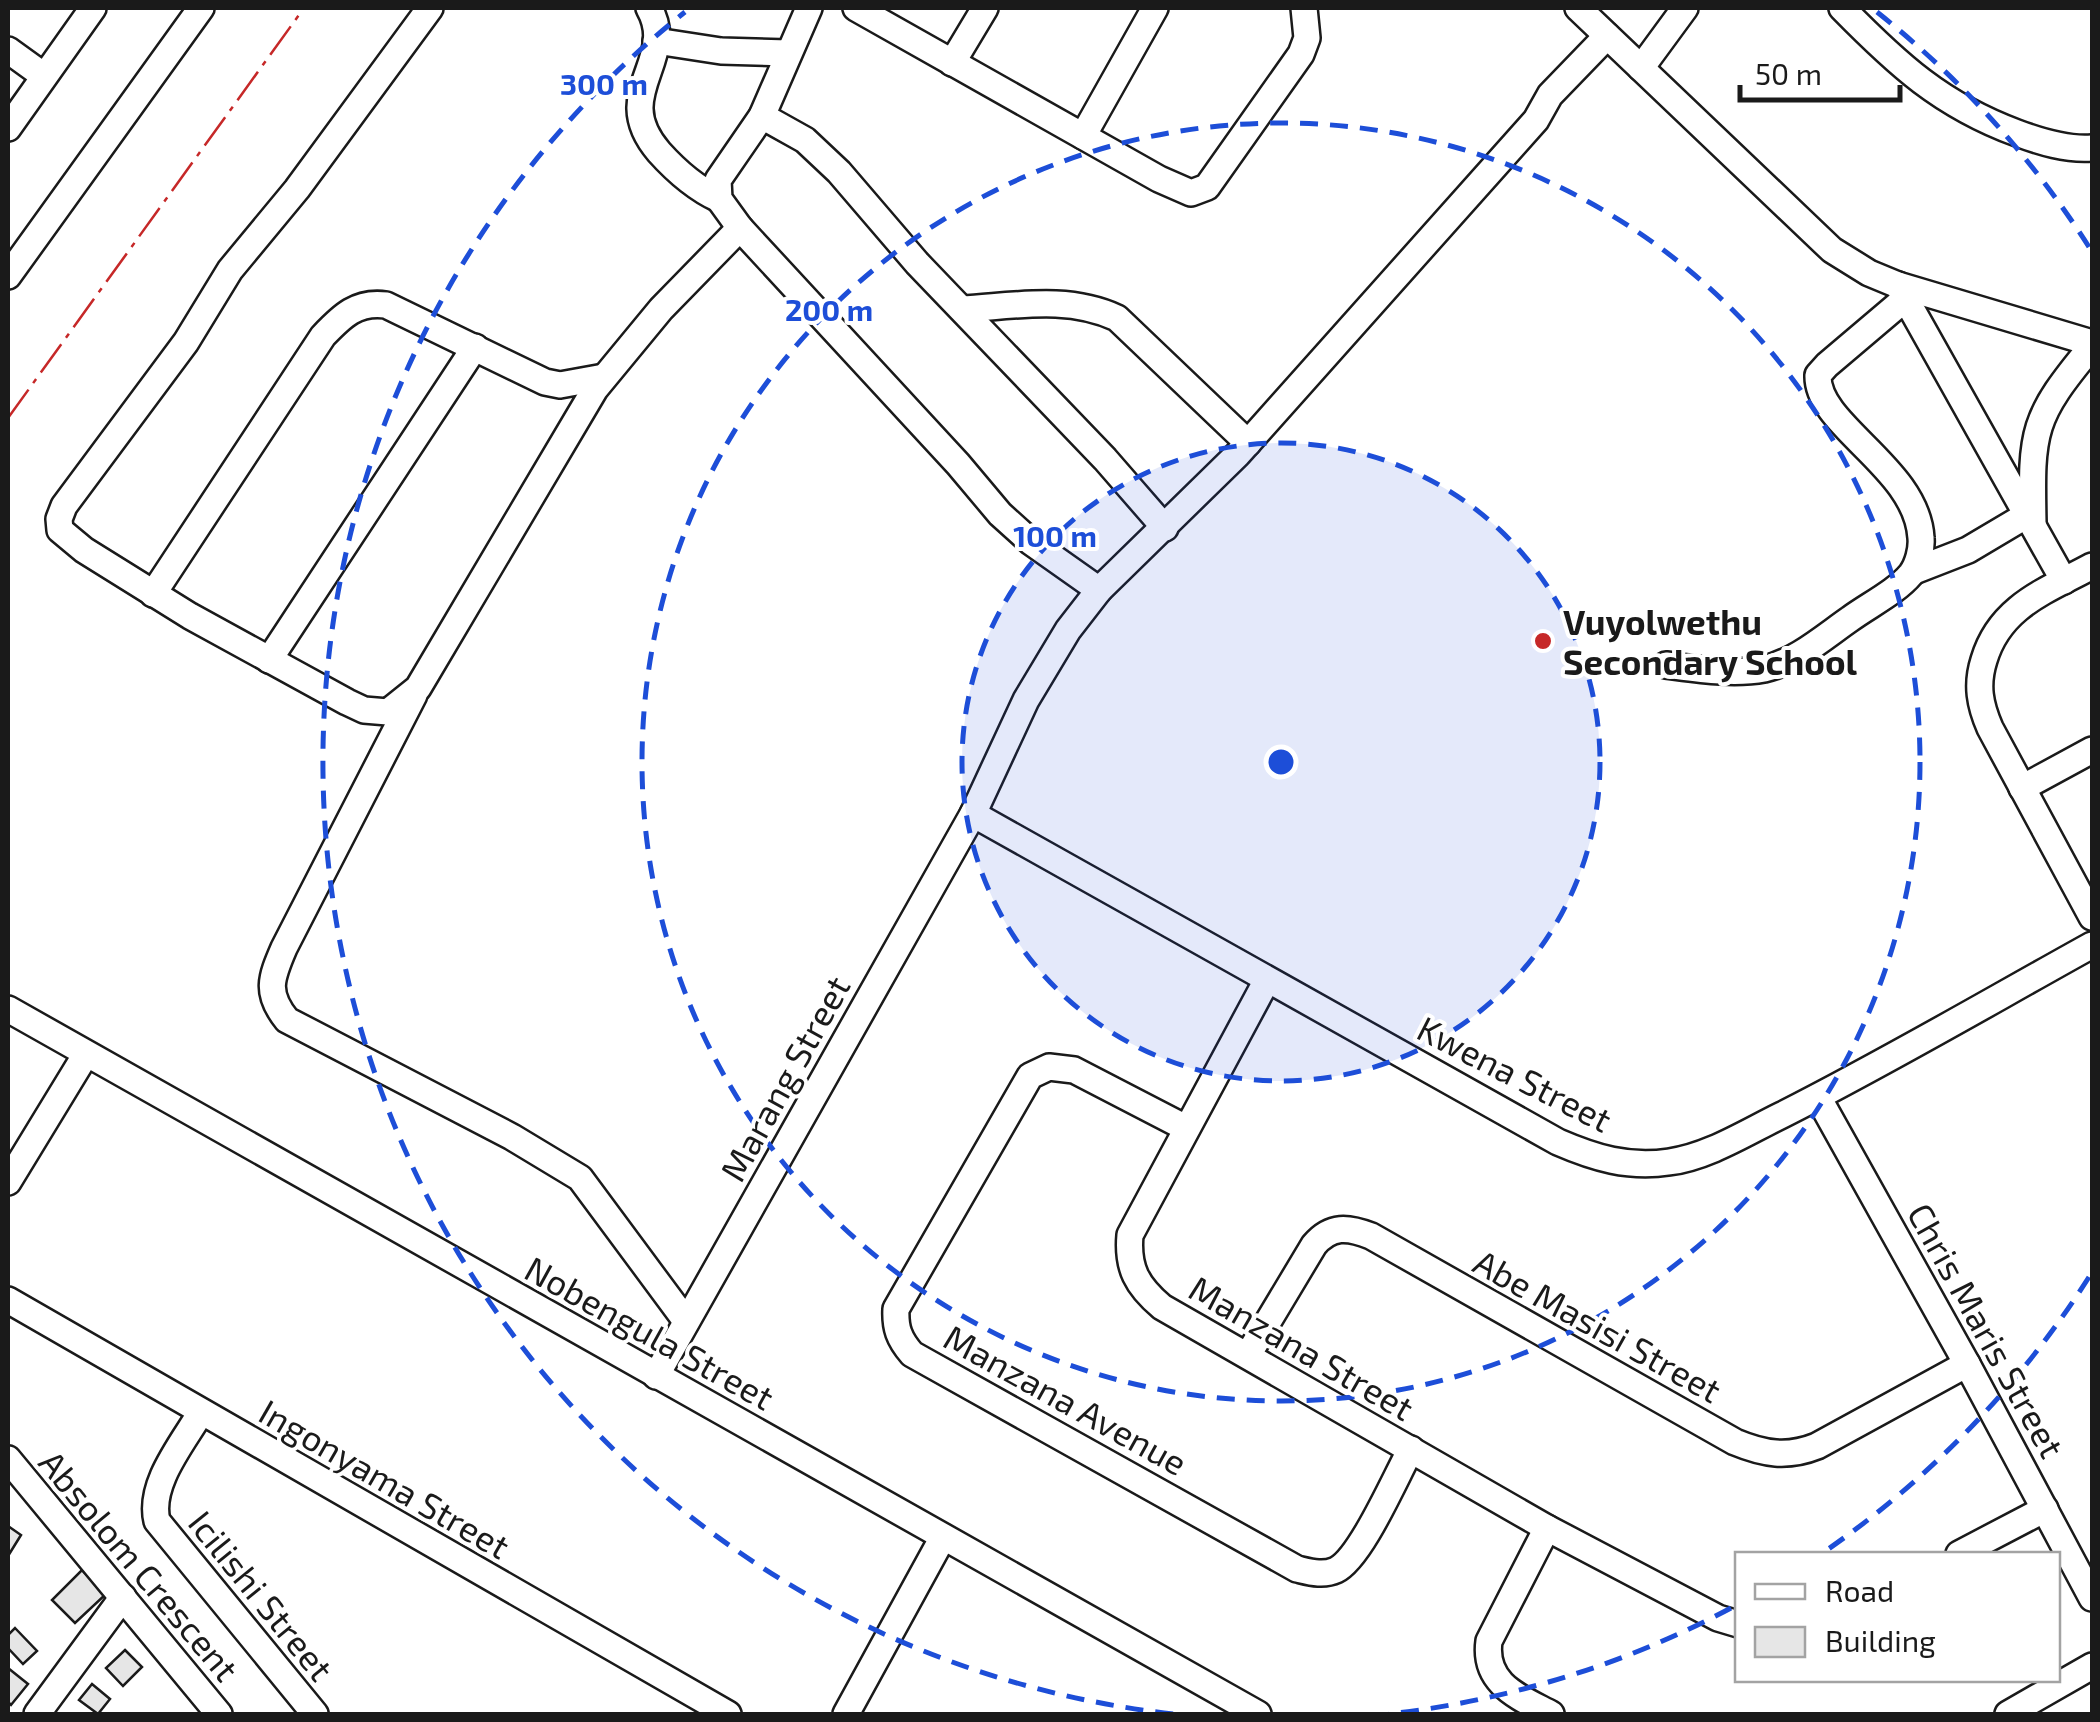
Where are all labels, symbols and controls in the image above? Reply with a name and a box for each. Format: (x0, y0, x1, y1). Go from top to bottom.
scale bar (1740, 40, 1900, 102)
text: 50 m (1755, 55, 1822, 91)
text: 300 m (560, 65, 648, 101)
text: 200 m (785, 291, 873, 327)
text: 100 m (1013, 517, 1097, 553)
place label: Vuyolwethu Secondary School (1563, 600, 1858, 683)
marker: Vuyolwethu Secondary School (1532, 630, 1554, 652)
centre of rings (1263, 744, 1299, 780)
street label: Marang Street (710, 968, 858, 1188)
street label: Kwena Street (1411, 1006, 1619, 1140)
street label: Chris Maris Street (1900, 1196, 2074, 1464)
street label: Abe Masisi Street (1467, 1240, 1729, 1410)
street label: Nobengula Street (518, 1246, 782, 1418)
street label: Manzana Street (1182, 1266, 1422, 1428)
street label: Manzana Avenue (937, 1315, 1195, 1483)
street label: Ingonyama Street (253, 1389, 517, 1567)
street label: Absolom Crescent (32, 1441, 248, 1689)
street label: Icilishi Street (181, 1502, 343, 1688)
legend (1735, 1552, 2060, 1682)
text: Road (1825, 1572, 1894, 1608)
text: Building (1825, 1622, 1936, 1658)

